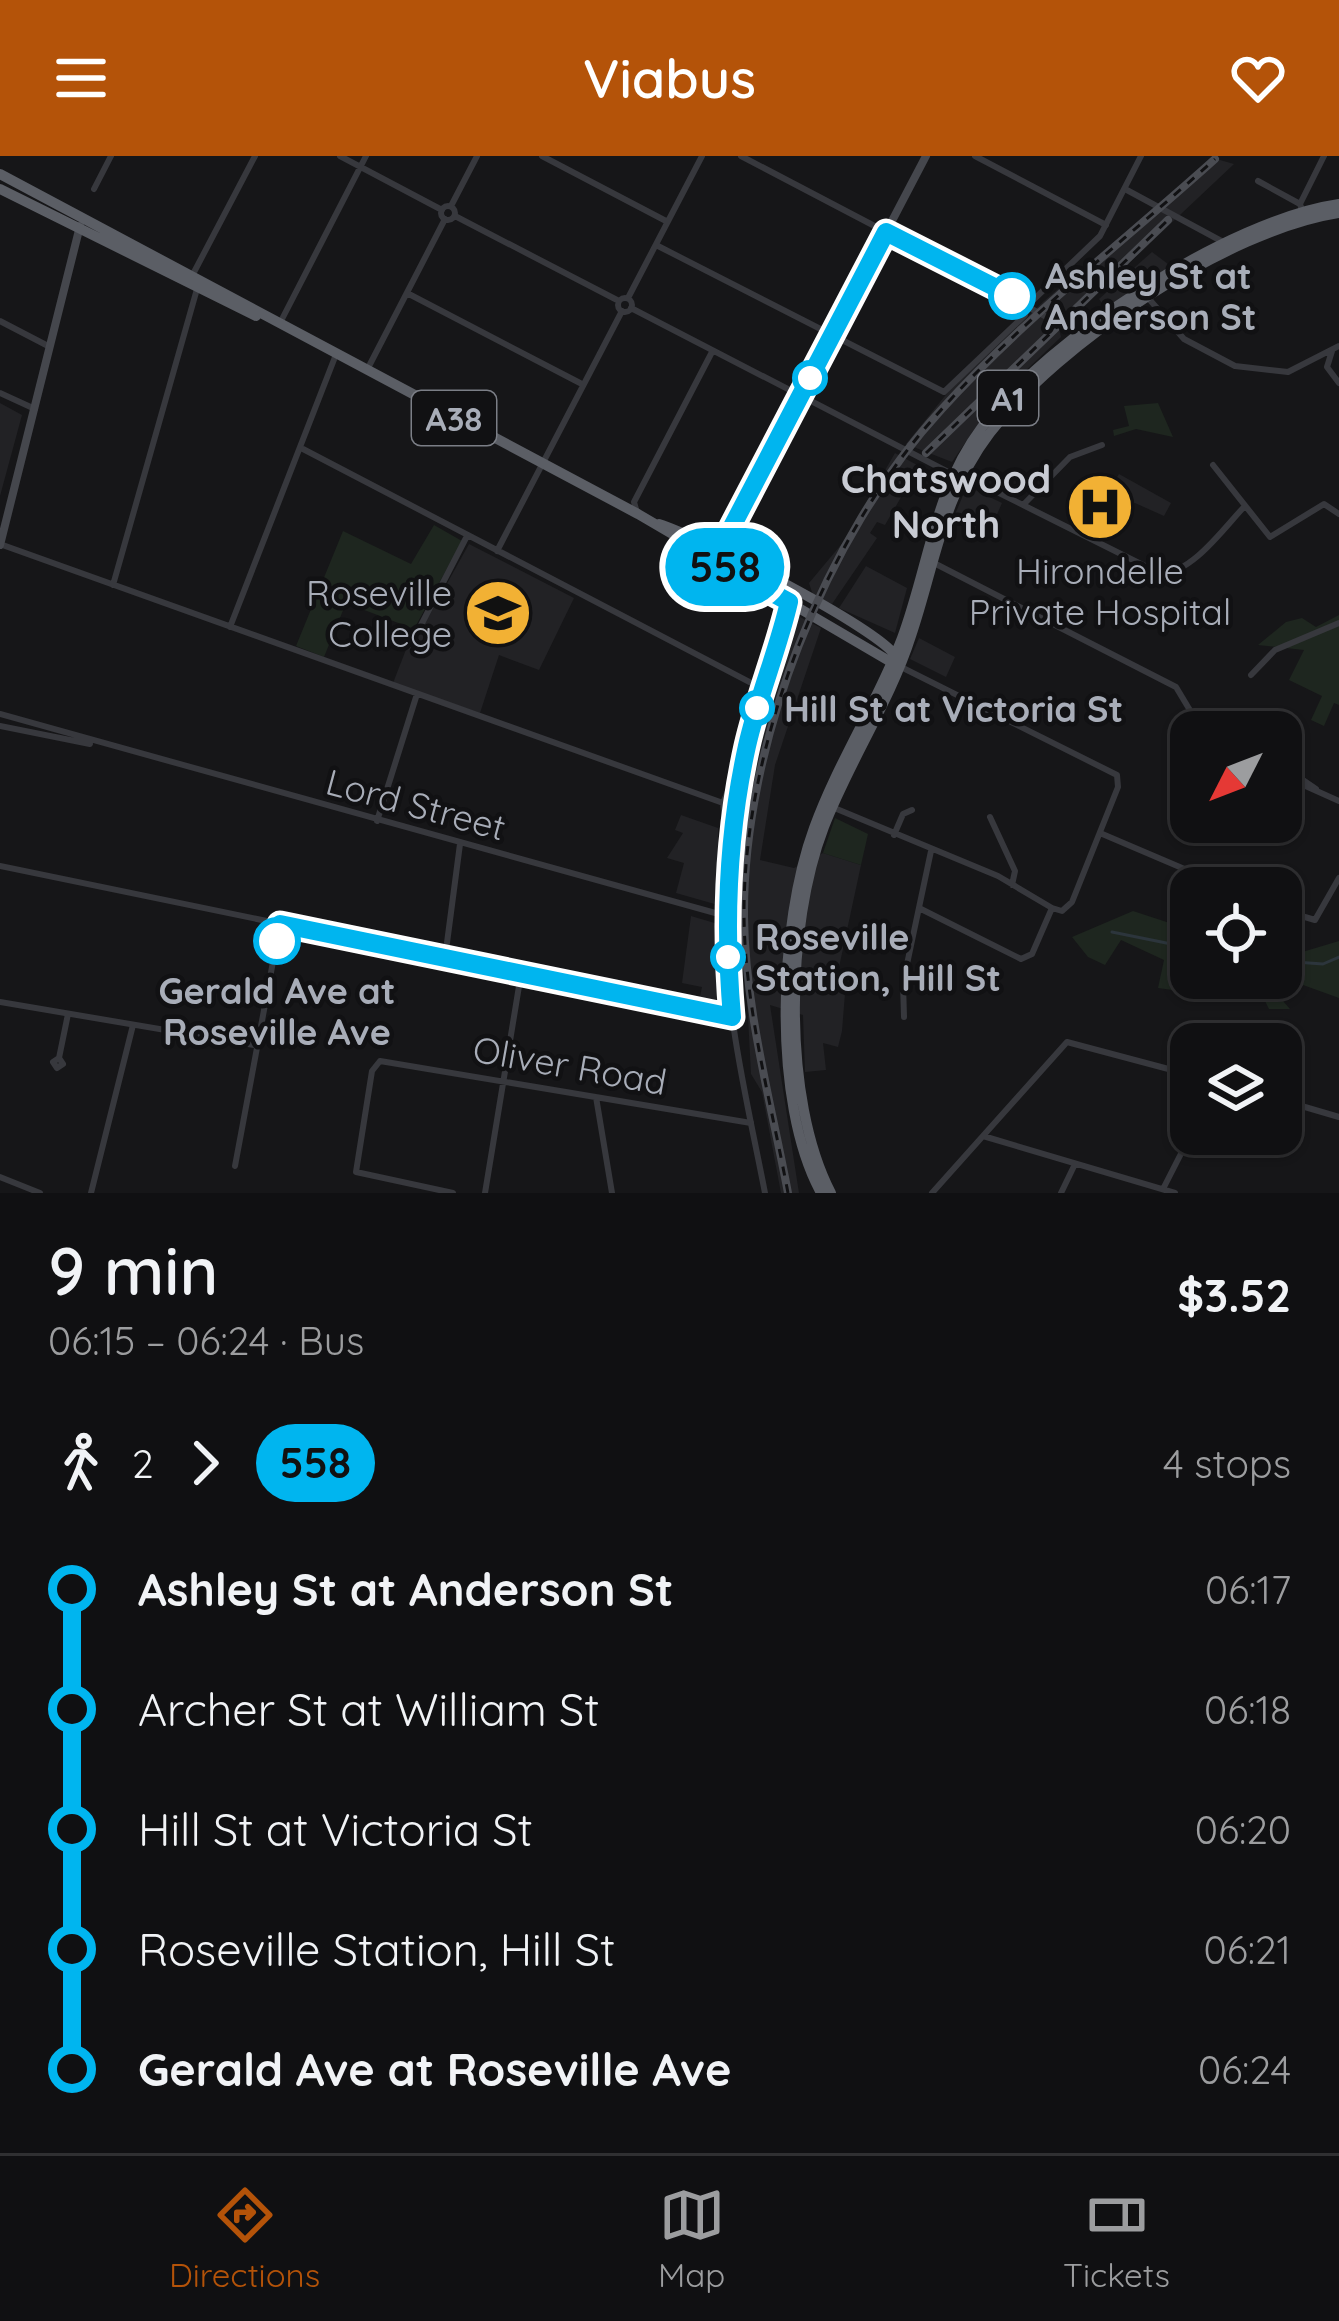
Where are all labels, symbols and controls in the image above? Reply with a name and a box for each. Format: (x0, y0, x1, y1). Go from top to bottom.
text: Viabus (583, 44, 756, 112)
icon: menu (48, 45, 114, 111)
icon: heart (1225, 45, 1291, 111)
place label: Ashley St at Anderson St (1045, 253, 1257, 339)
marker: Ashley St at Anderson St (990, 274, 1034, 318)
unlabelled marker (794, 362, 826, 394)
road number: A1 (978, 371, 1038, 425)
road number: A38 (412, 391, 496, 445)
district label: Chatswood North (841, 454, 1051, 548)
hospital icon: Hirondelle Private Hospital (1065, 472, 1135, 542)
line badge: 558 (656, 528, 794, 606)
text: 558 (689, 540, 761, 593)
place label: Hirondelle Private Hospital (969, 548, 1231, 634)
place label: Roseville College (306, 570, 452, 656)
school or university icon: Roseville College (463, 578, 533, 648)
place label: Hill St at Victoria St (784, 686, 1123, 731)
marker: Hill St at Victoria St (741, 692, 773, 724)
north arrow (1170, 711, 1302, 843)
map controls (1170, 711, 1302, 1155)
street label: Lord Street (321, 758, 511, 850)
button: locate (1170, 867, 1302, 999)
place label: Roseville Station, Hill St (755, 914, 1001, 1000)
marker: Gerald Ave at Roseville Ave (255, 919, 299, 963)
marker: Roseville Station, Hill St (712, 941, 744, 973)
place label: Gerald Ave at Roseville Ave (159, 968, 395, 1054)
button: layers (1170, 1023, 1302, 1155)
street label: Oliver Road (470, 1026, 670, 1104)
text: 9 min (48, 1229, 218, 1312)
text: $3.52 (1177, 1267, 1291, 1323)
text: 06:15 – 06:24 · Bus (48, 1316, 364, 1365)
icon: walk (48, 1430, 114, 1496)
icon: forward (172, 1430, 238, 1496)
text: 558 (280, 1436, 351, 1489)
text: 2 (132, 1439, 154, 1488)
text: 4 stops (1163, 1439, 1291, 1488)
text: Ashley St at Anderson St (138, 1561, 673, 1617)
text: 06:17 (1205, 1565, 1291, 1614)
text: Archer St at William St (138, 1681, 600, 1737)
text: 06:18 (1204, 1685, 1291, 1734)
text: Hill St at Victoria St (138, 1801, 533, 1857)
text: 06:20 (1195, 1805, 1291, 1854)
text: Roseville Station, Hill St (138, 1921, 615, 1977)
text: 06:21 (1203, 1925, 1291, 1974)
text: Gerald Ave at Roseville Ave (138, 2041, 731, 2097)
text: 06:24 (1198, 2045, 1291, 2094)
tab: Directions (169, 2182, 320, 2295)
tab: Map (658, 2182, 725, 2295)
tab: Tickets (1063, 2182, 1170, 2295)

